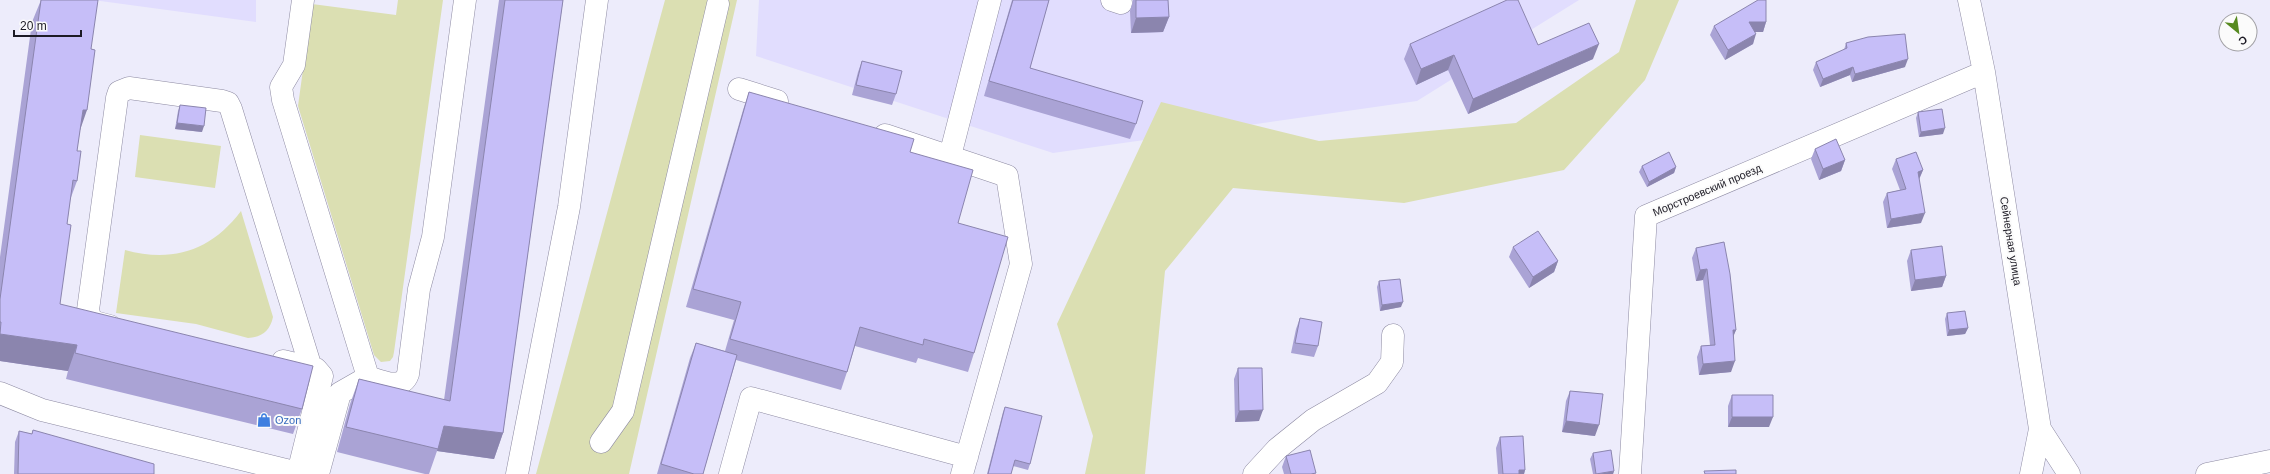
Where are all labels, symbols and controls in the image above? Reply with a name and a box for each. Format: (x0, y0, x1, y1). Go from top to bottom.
scale bar (14, 12, 81, 38)
north arrow (2218, 12, 2258, 52)
text: 20 m (20, 19, 47, 33)
text: С (2236, 34, 2249, 48)
street label: Морстроевский проезд (1651, 161, 1764, 218)
street label: Сейнерная улица (1998, 196, 2024, 287)
shop icon: Ozon (256, 412, 272, 428)
place label: Ozon (275, 414, 301, 426)

